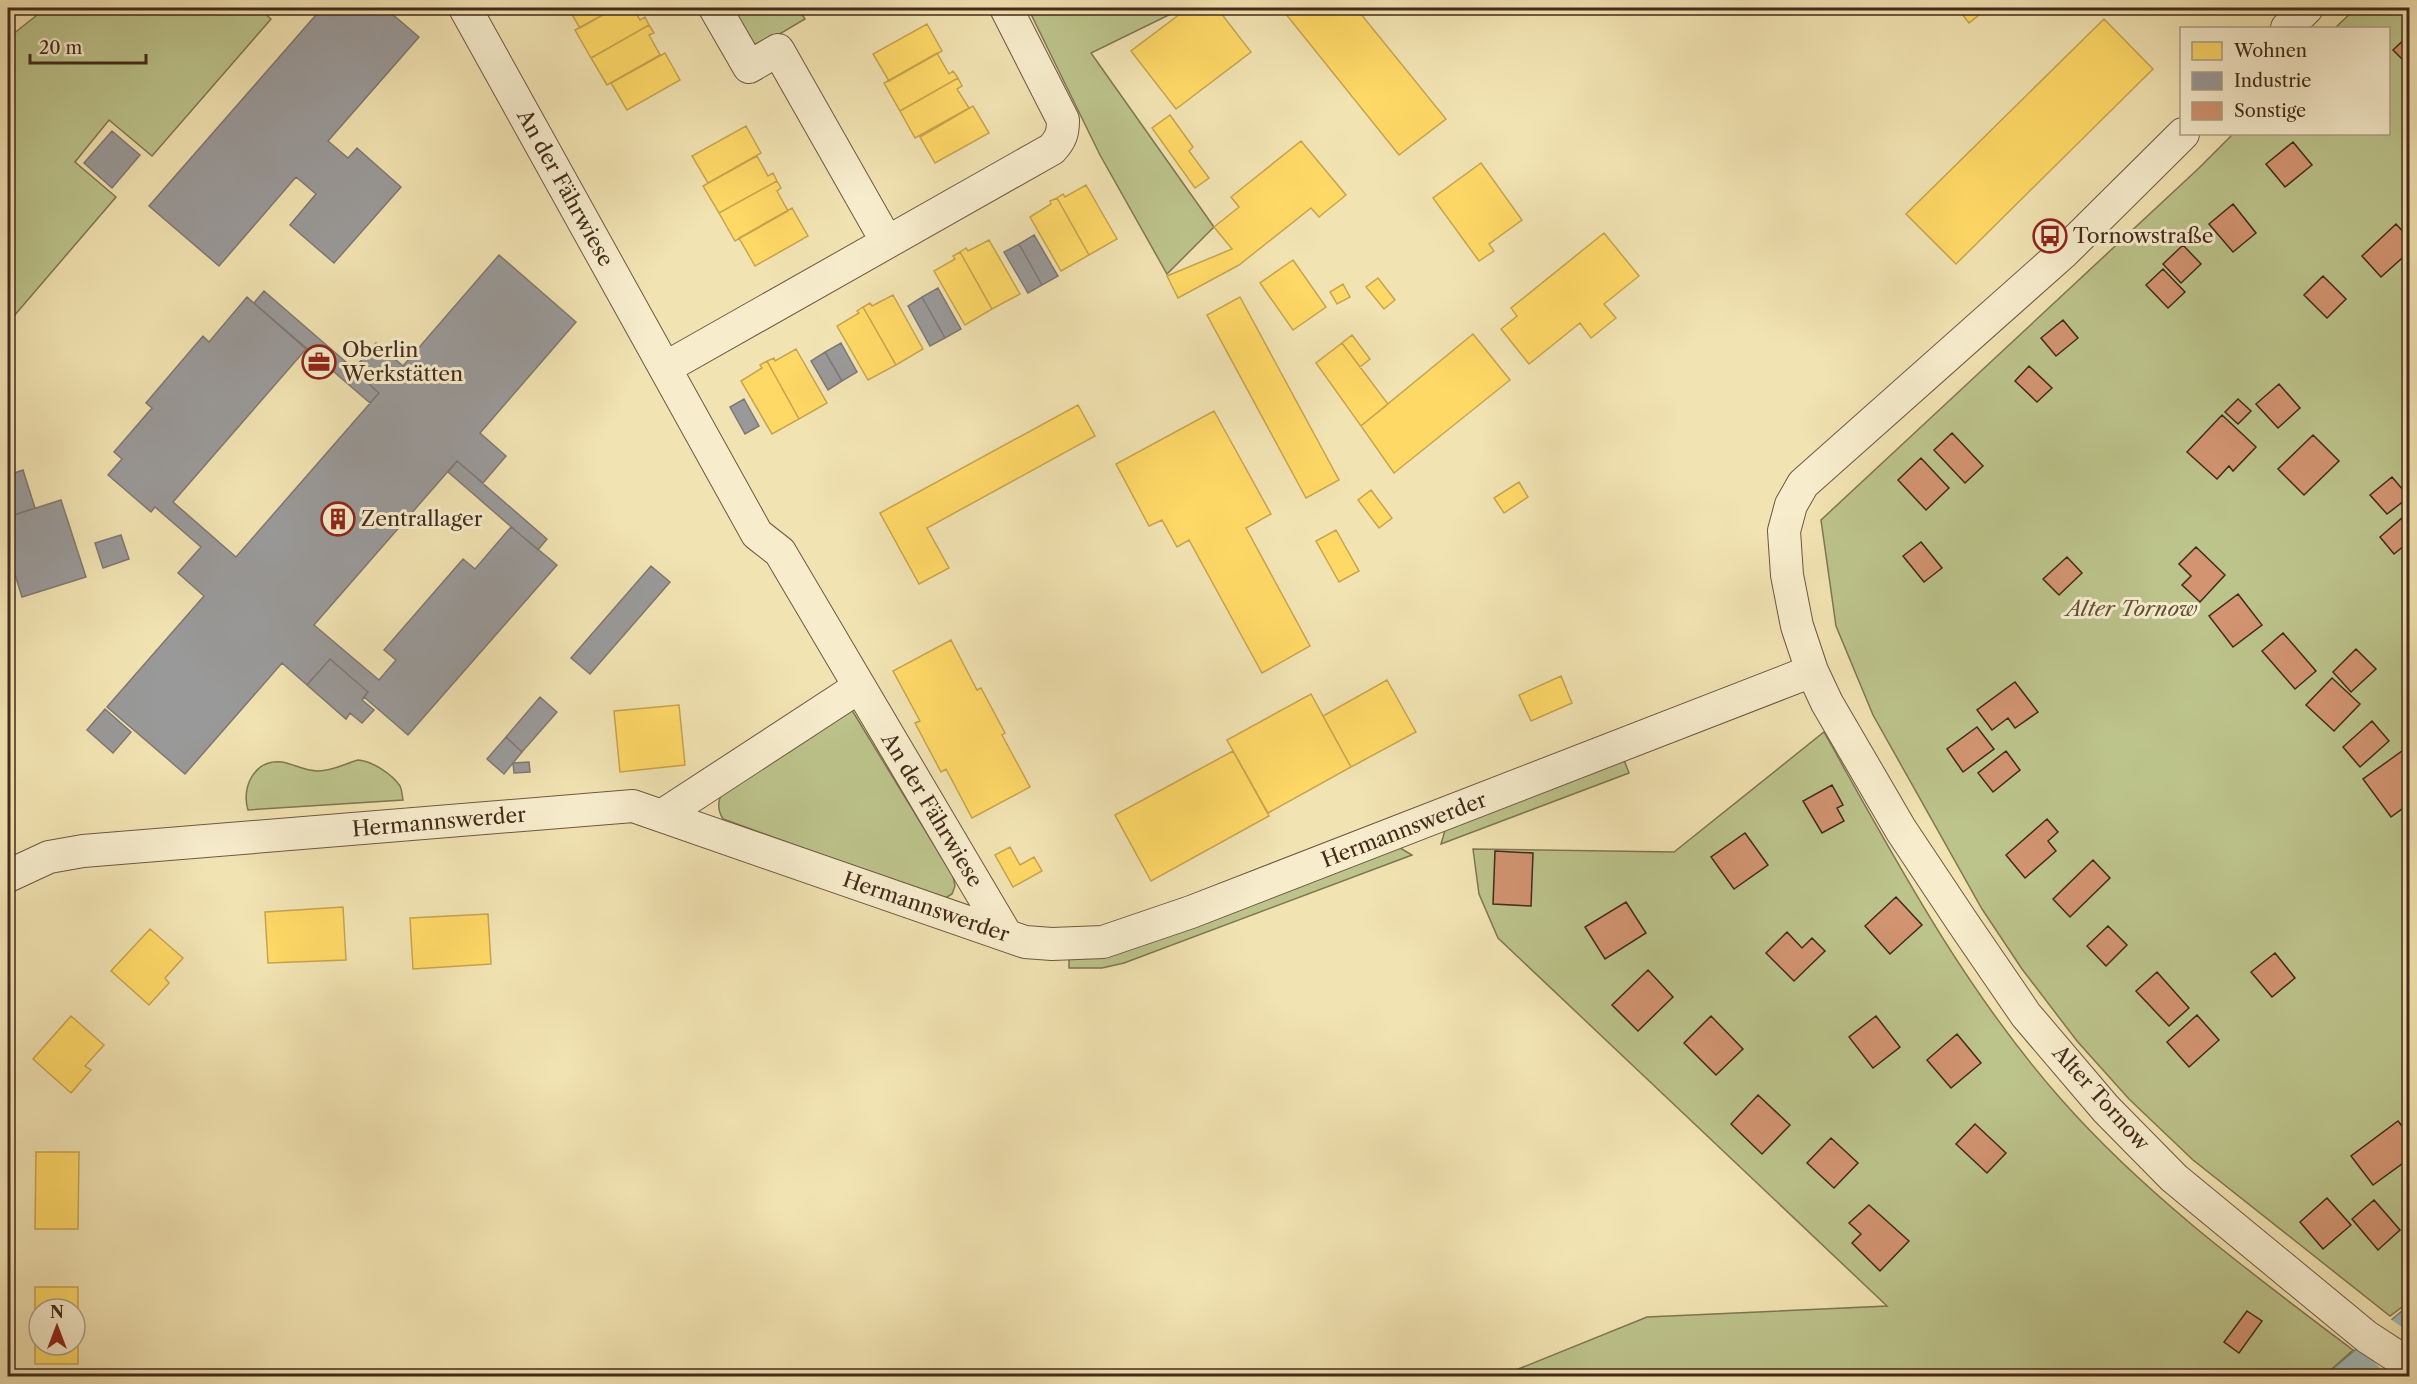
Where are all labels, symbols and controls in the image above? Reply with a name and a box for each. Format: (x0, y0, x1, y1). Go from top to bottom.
scale bar (30, 27, 146, 65)
legend (2180, 27, 2390, 135)
text: 20 m (39, 37, 83, 59)
text: Wohnen (2233, 40, 2307, 62)
text: Industrie (2234, 70, 2311, 92)
text: Sonstige (2234, 100, 2306, 122)
street label: An der Fährwiese (512, 104, 619, 270)
bus stop icon: Tornowstraße (2032, 218, 2068, 254)
place label: Tornowstraße (2073, 223, 2213, 248)
place label: Oberlin Werkstätten (341, 337, 463, 386)
office icon: Oberlin Werkstätten (301, 344, 337, 380)
building icon: Zentrallager (320, 501, 356, 537)
place label: Zentrallager (361, 506, 483, 531)
park label: Alter Tornow (2063, 596, 2198, 621)
street label: An der Fährwiese (876, 727, 988, 891)
street label: Hermannswerder (1318, 787, 1490, 872)
street label: Hermannswerder (351, 801, 527, 842)
street label: Hermannswerder (840, 866, 1013, 947)
street label: Alter Tornow (2047, 1039, 2155, 1156)
north arrow (27, 1297, 87, 1357)
text: N (50, 1302, 64, 1322)

